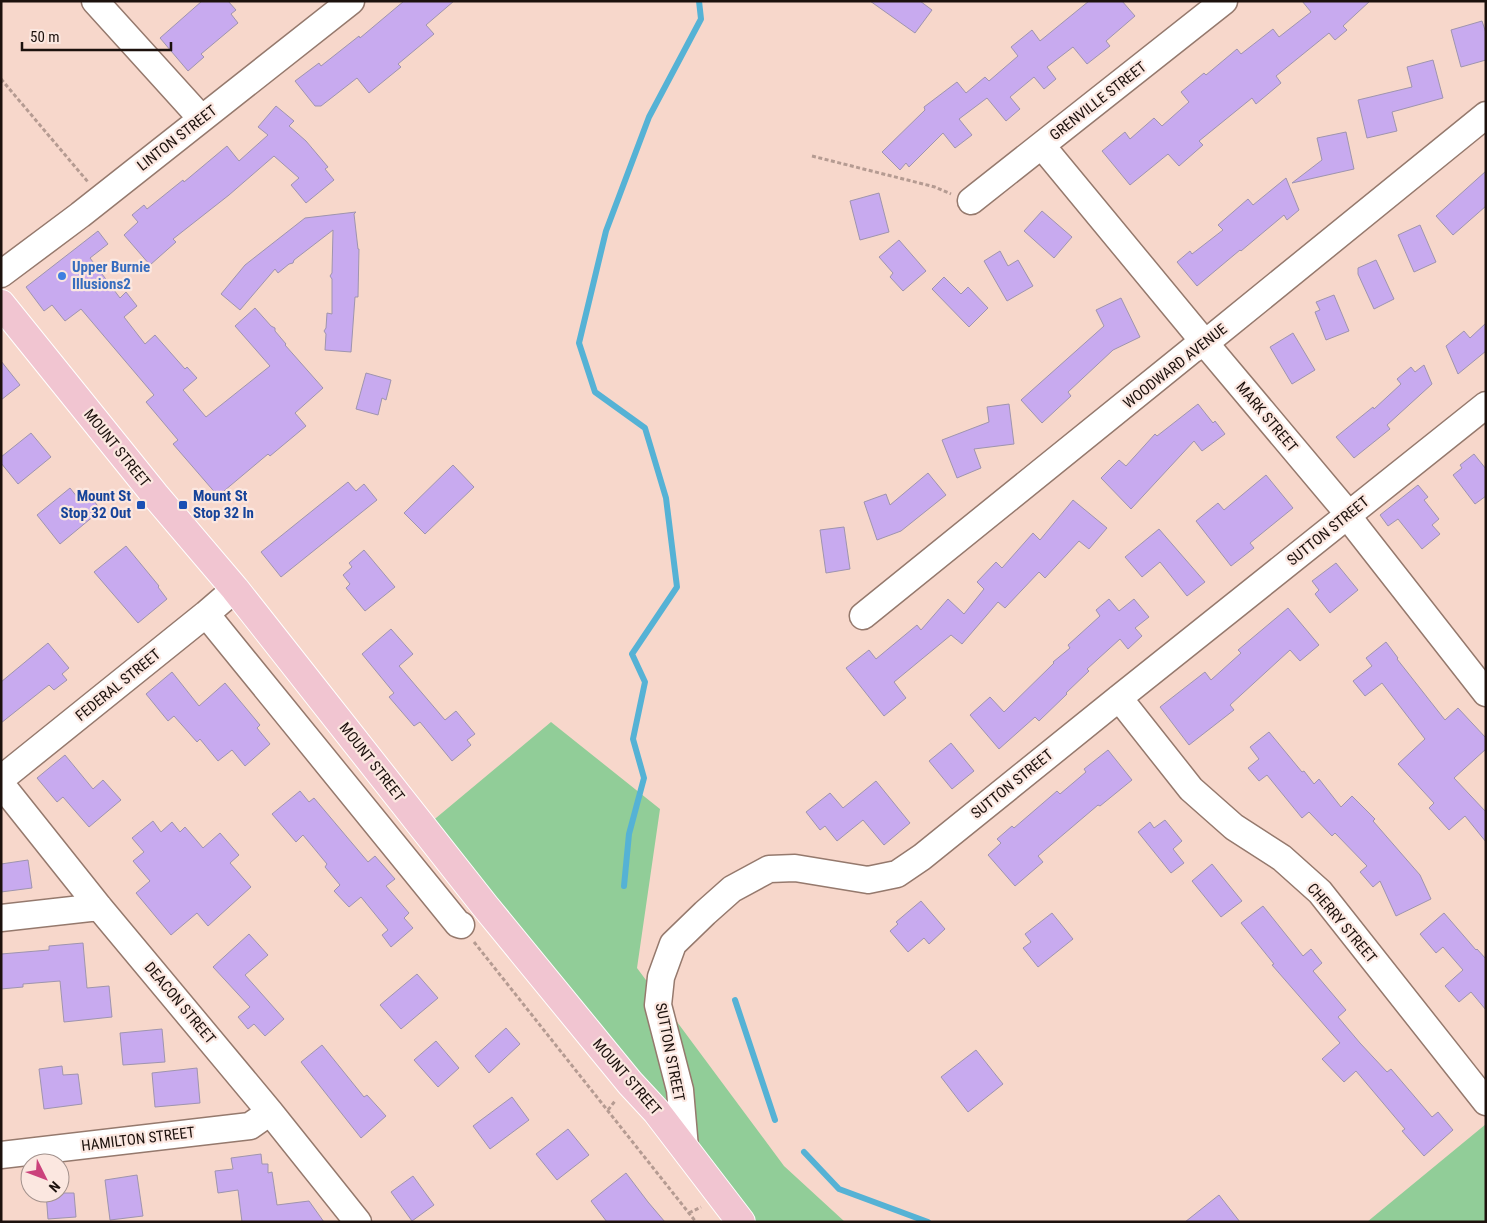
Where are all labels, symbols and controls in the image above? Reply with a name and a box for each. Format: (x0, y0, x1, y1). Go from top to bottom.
scale bar (22, 20, 171, 52)
text: 50 m (30, 28, 60, 46)
street label: GRENVILLE STREET (1046, 58, 1150, 144)
street label: LINTON STREET (134, 101, 220, 175)
place label: Upper Burnie Illusions2 (72, 258, 150, 293)
marker: Upper Burnie Illusions2 (56, 270, 68, 282)
street label: WOODWARD AVENUE (1120, 320, 1230, 412)
street label: MARK STREET (1232, 378, 1302, 456)
street label: MOUNT STREET (80, 405, 154, 491)
place label: Mount St Stop 32 Out (61, 487, 131, 522)
place label: Mount St Stop 32 In (193, 487, 254, 522)
street label: SUTTON STREET (1284, 492, 1373, 569)
marker: Mount St Stop 32 Out (135, 499, 147, 511)
marker: Mount St Stop 32 In (177, 499, 189, 511)
street label: FEDERAL STREET (72, 645, 164, 725)
street label: MOUNT STREET (336, 719, 409, 805)
street label: SUTTON STREET (968, 745, 1057, 822)
street label: CHERRY STREET (1303, 879, 1381, 967)
street label: DEACON STREET (141, 958, 220, 1048)
street label: SUTTON STREET (652, 1001, 688, 1103)
street label: MOUNT STREET (589, 1035, 665, 1119)
street label: HAMILTON STREET (80, 1123, 196, 1155)
north arrow (20, 1153, 70, 1203)
text: N (46, 1178, 63, 1195)

